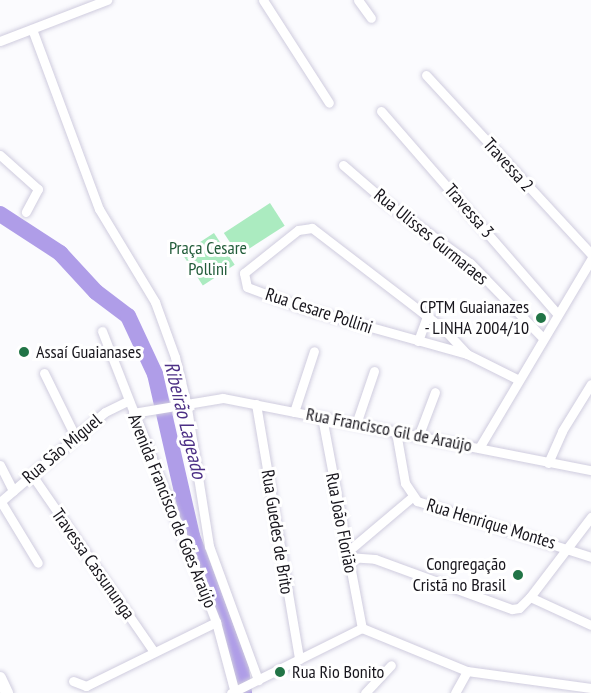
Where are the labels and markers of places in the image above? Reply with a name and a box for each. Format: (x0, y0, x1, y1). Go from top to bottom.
place label: CPTM Guaianazes - LINHA 2004/10 (420, 297, 529, 340)
marker: CPTM Guaianazes - LINHA 2004/10 (534, 311, 548, 325)
place label: Assaí Guaianases (36, 341, 141, 363)
marker: Assaí Guaianases (17, 345, 31, 359)
place label: Congregação Cristã no Brasil (413, 554, 506, 596)
marker: Congregação Cristã no Brasil (511, 568, 525, 582)
place label: Rua Rio Bonito (292, 661, 384, 683)
marker: Rua Rio Bonito (273, 665, 287, 679)

